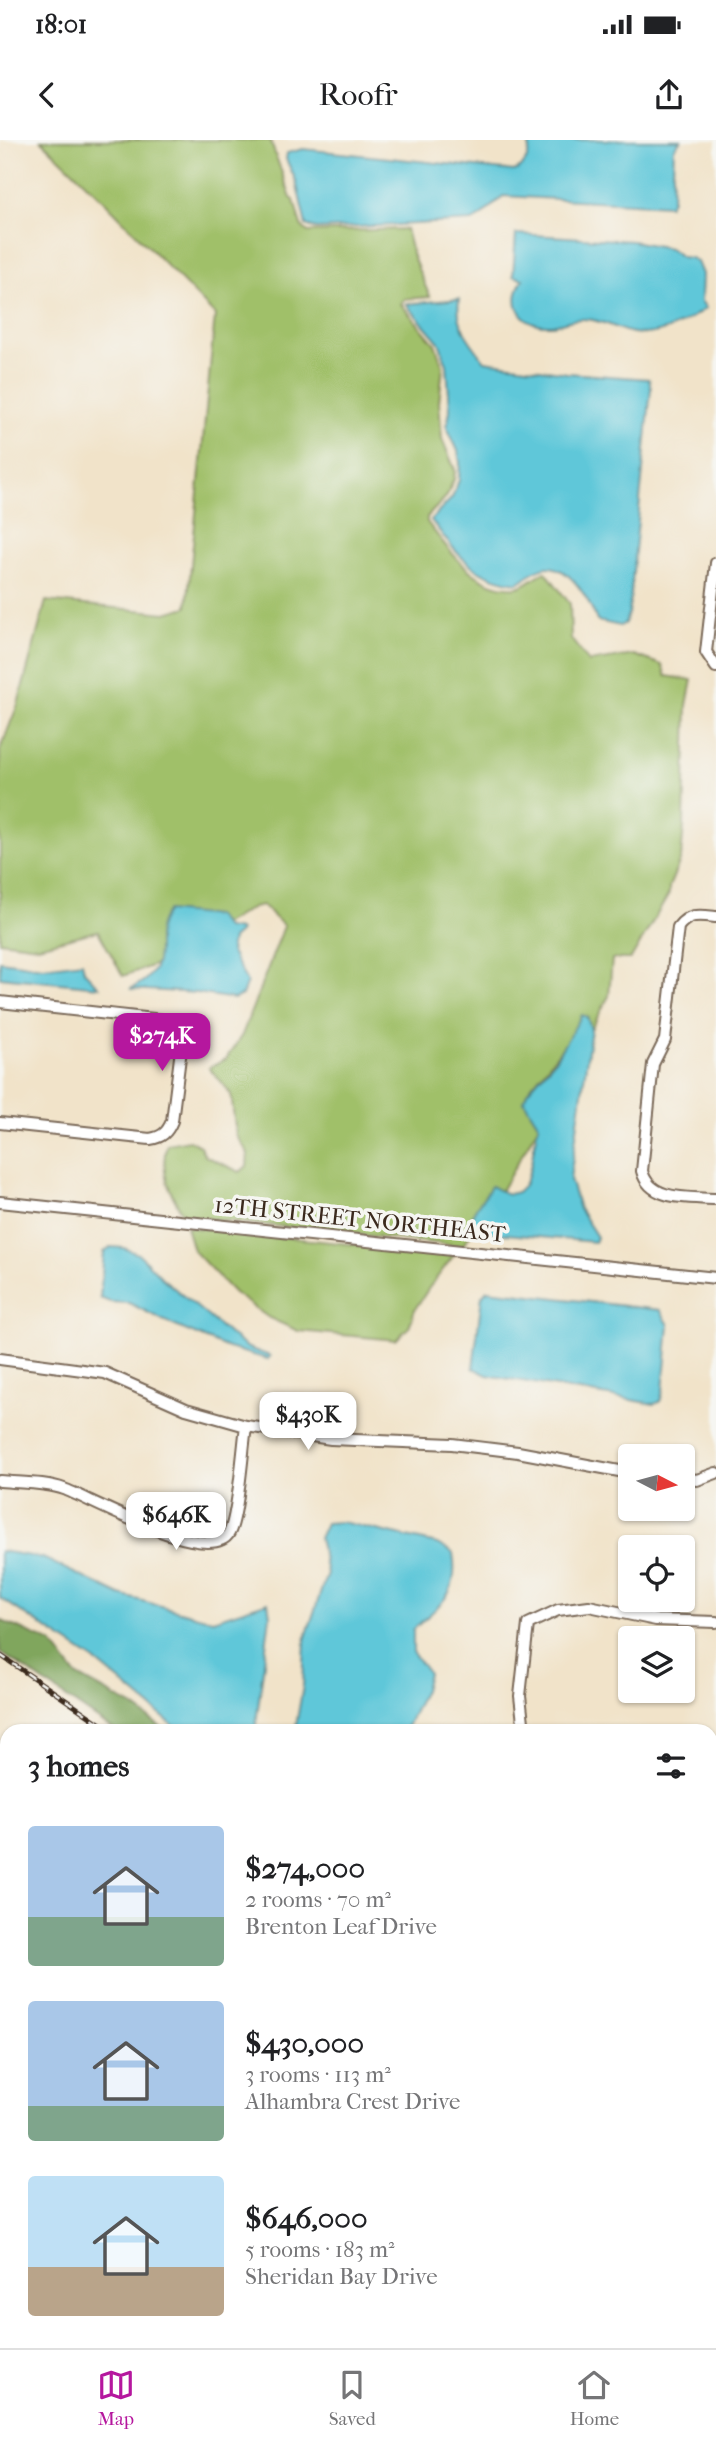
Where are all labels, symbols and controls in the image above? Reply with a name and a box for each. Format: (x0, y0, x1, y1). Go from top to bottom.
text: 18:01 (35, 9, 87, 40)
icon: back (28, 76, 66, 114)
text: Roofr (318, 76, 398, 113)
icon: share (650, 76, 688, 114)
pin: $274K (113, 1014, 211, 1073)
text: $274K (129, 1022, 195, 1049)
street label: 12TH STREET NORTHEAST (213, 1191, 507, 1248)
pin: $430K (259, 1392, 357, 1452)
text: $430K (275, 1401, 341, 1428)
north arrow (618, 1444, 695, 1521)
map controls (618, 1444, 695, 1703)
pin: $646K (127, 1492, 225, 1552)
text: $646K (142, 1501, 210, 1528)
button: locate (618, 1535, 695, 1612)
button: layers (618, 1626, 695, 1703)
icon: filters (652, 1747, 690, 1785)
text: 3 homes (28, 1749, 129, 1784)
text: $274,000 (245, 1851, 365, 1886)
icon: home (84, 1854, 168, 1938)
text: 2 rooms · 70 m² (245, 1886, 391, 1913)
text: Brenton Leaf Drive (245, 1913, 437, 1940)
text: $430,000 (245, 2026, 364, 2061)
icon: home (84, 2029, 168, 2113)
text: 3 rooms · 113 m² (245, 2061, 391, 2088)
text: Alhambra Crest Drive (245, 2088, 460, 2115)
text: $646,000 (245, 2201, 367, 2236)
icon: home (84, 2204, 168, 2288)
text: 5 rooms · 183 m² (245, 2236, 395, 2263)
text: Sheridan Bay Drive (245, 2263, 438, 2290)
tab: Map (97, 2366, 135, 2430)
tab: Saved (329, 2366, 376, 2430)
tab: Home (570, 2366, 619, 2430)

